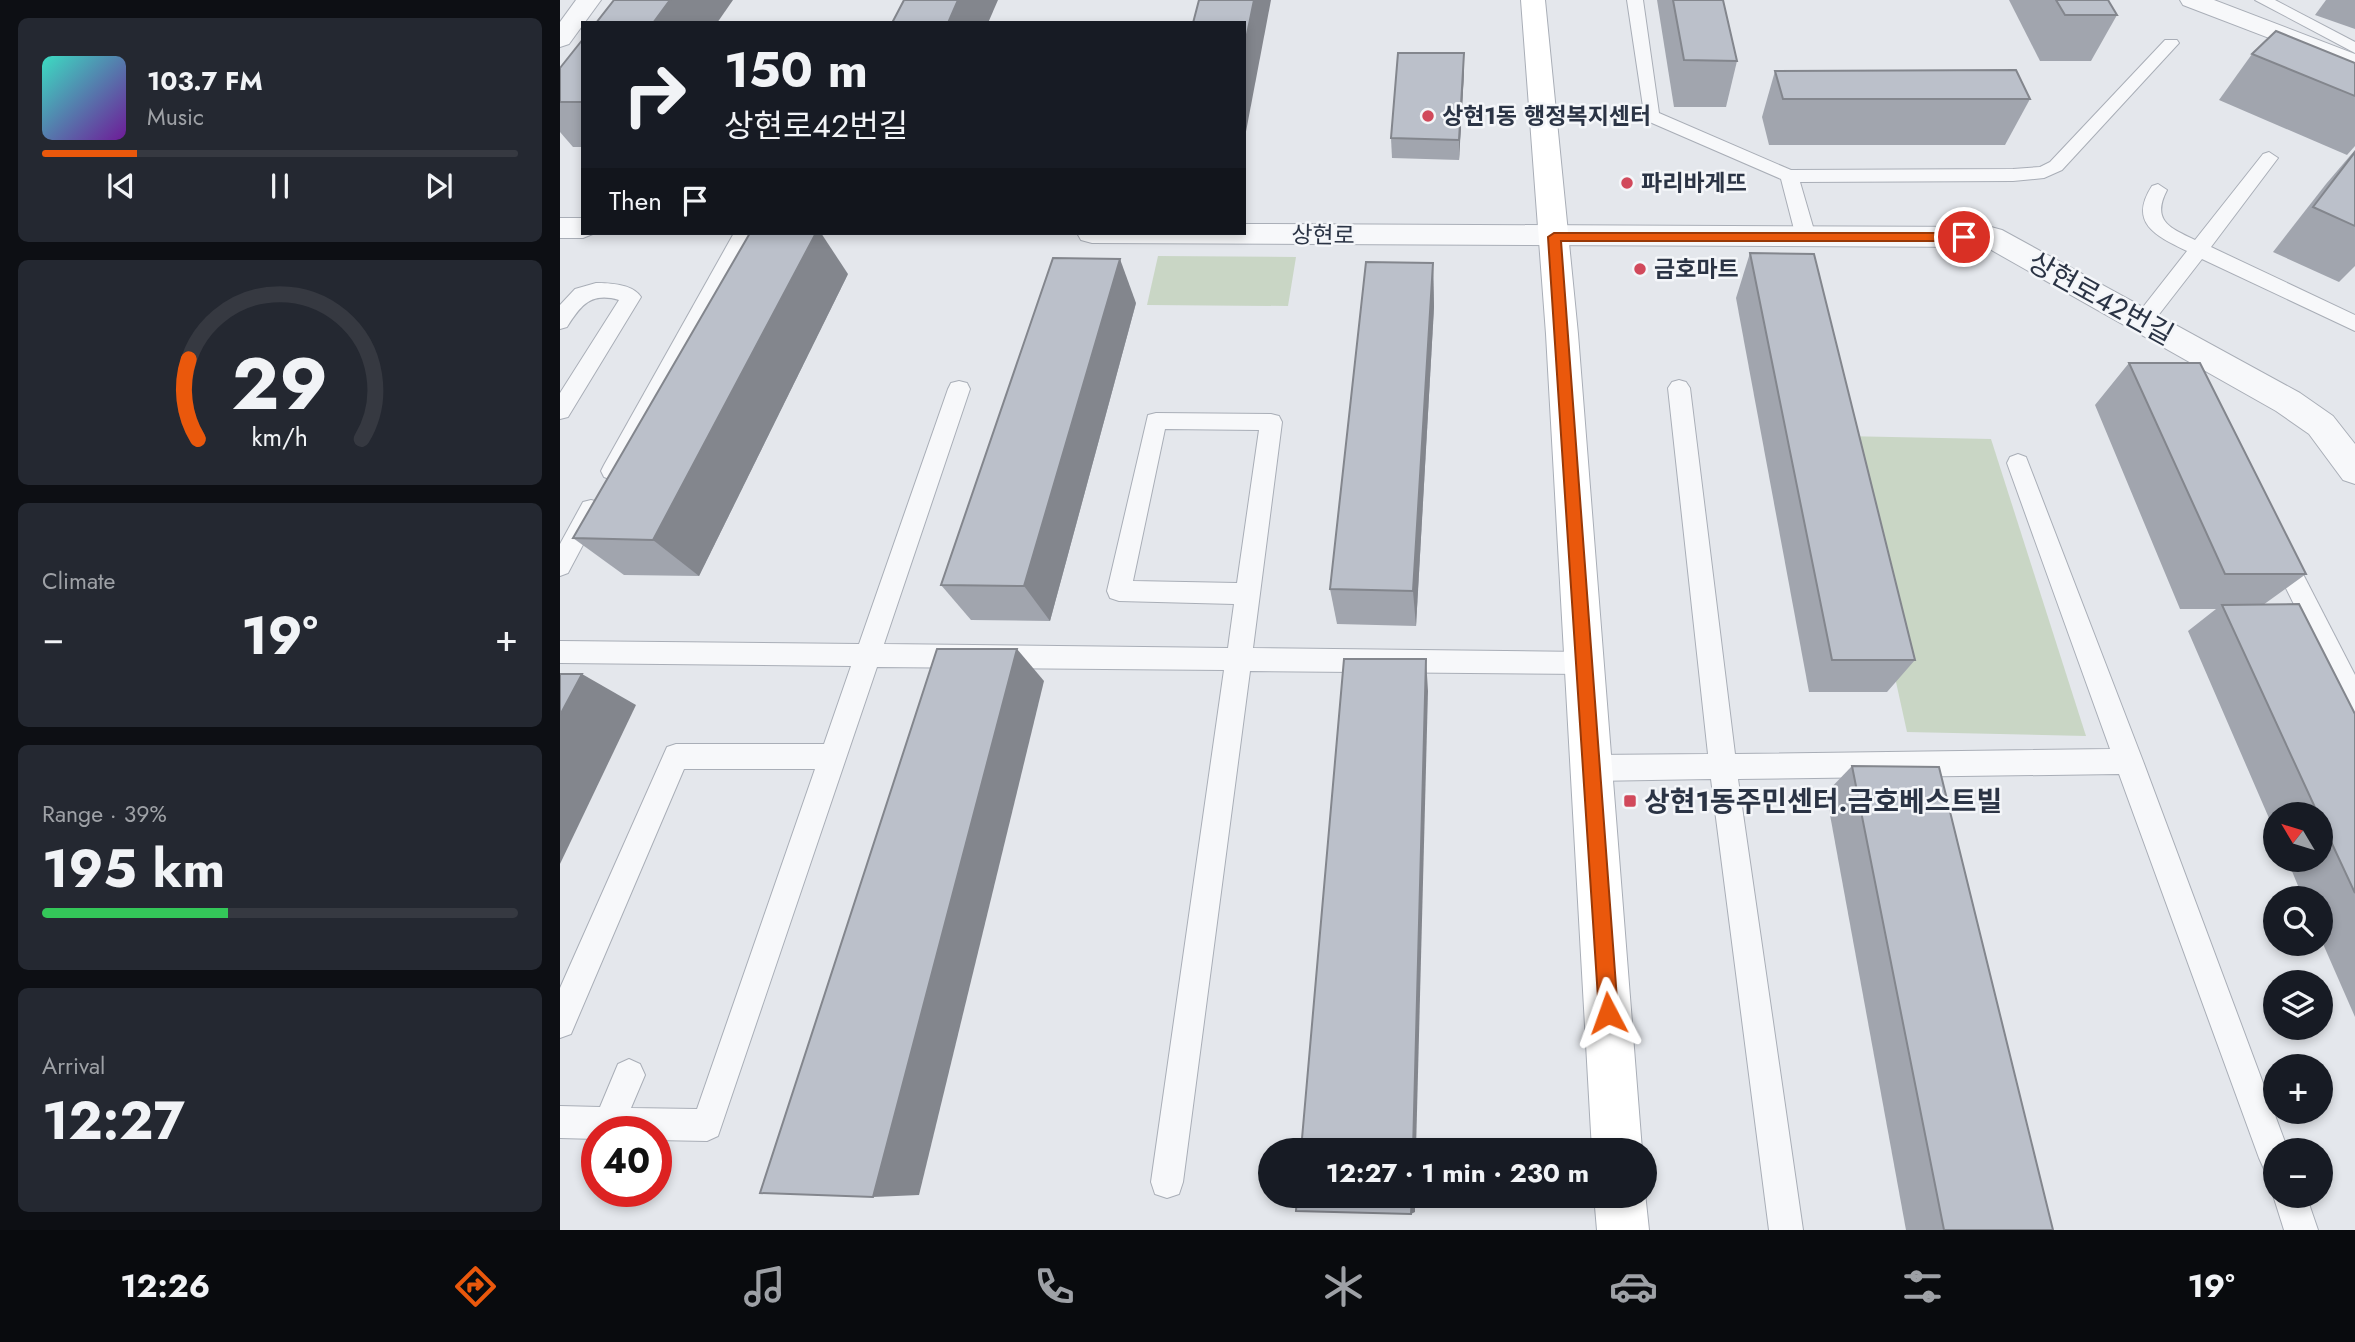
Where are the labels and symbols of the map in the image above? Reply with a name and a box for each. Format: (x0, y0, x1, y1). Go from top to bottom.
place label: 상현1동 행정복지센터 (1442, 99, 1651, 133)
marker: 상현1동 행정복지센터 (1420, 108, 1436, 124)
place label: 파리바게뜨 (1641, 166, 1747, 200)
marker: 파리바게뜨 (1619, 175, 1635, 191)
pin (1934, 207, 1994, 267)
street label: 상현로 (1291, 217, 1355, 253)
street label: 상현로42번길 (2020, 241, 2181, 355)
place label: 금호마트 (1654, 252, 1739, 286)
marker: 금호마트 (1632, 261, 1648, 277)
place label: 상현1동주민센터.금호베스트빌 (1644, 781, 2002, 822)
marker: 상현1동주민센터.금호베스트빌 (1622, 793, 1638, 809)
north arrow (2263, 802, 2333, 872)
position arrow (1571, 976, 1645, 1050)
speed limit sign: 40 (581, 1116, 672, 1207)

